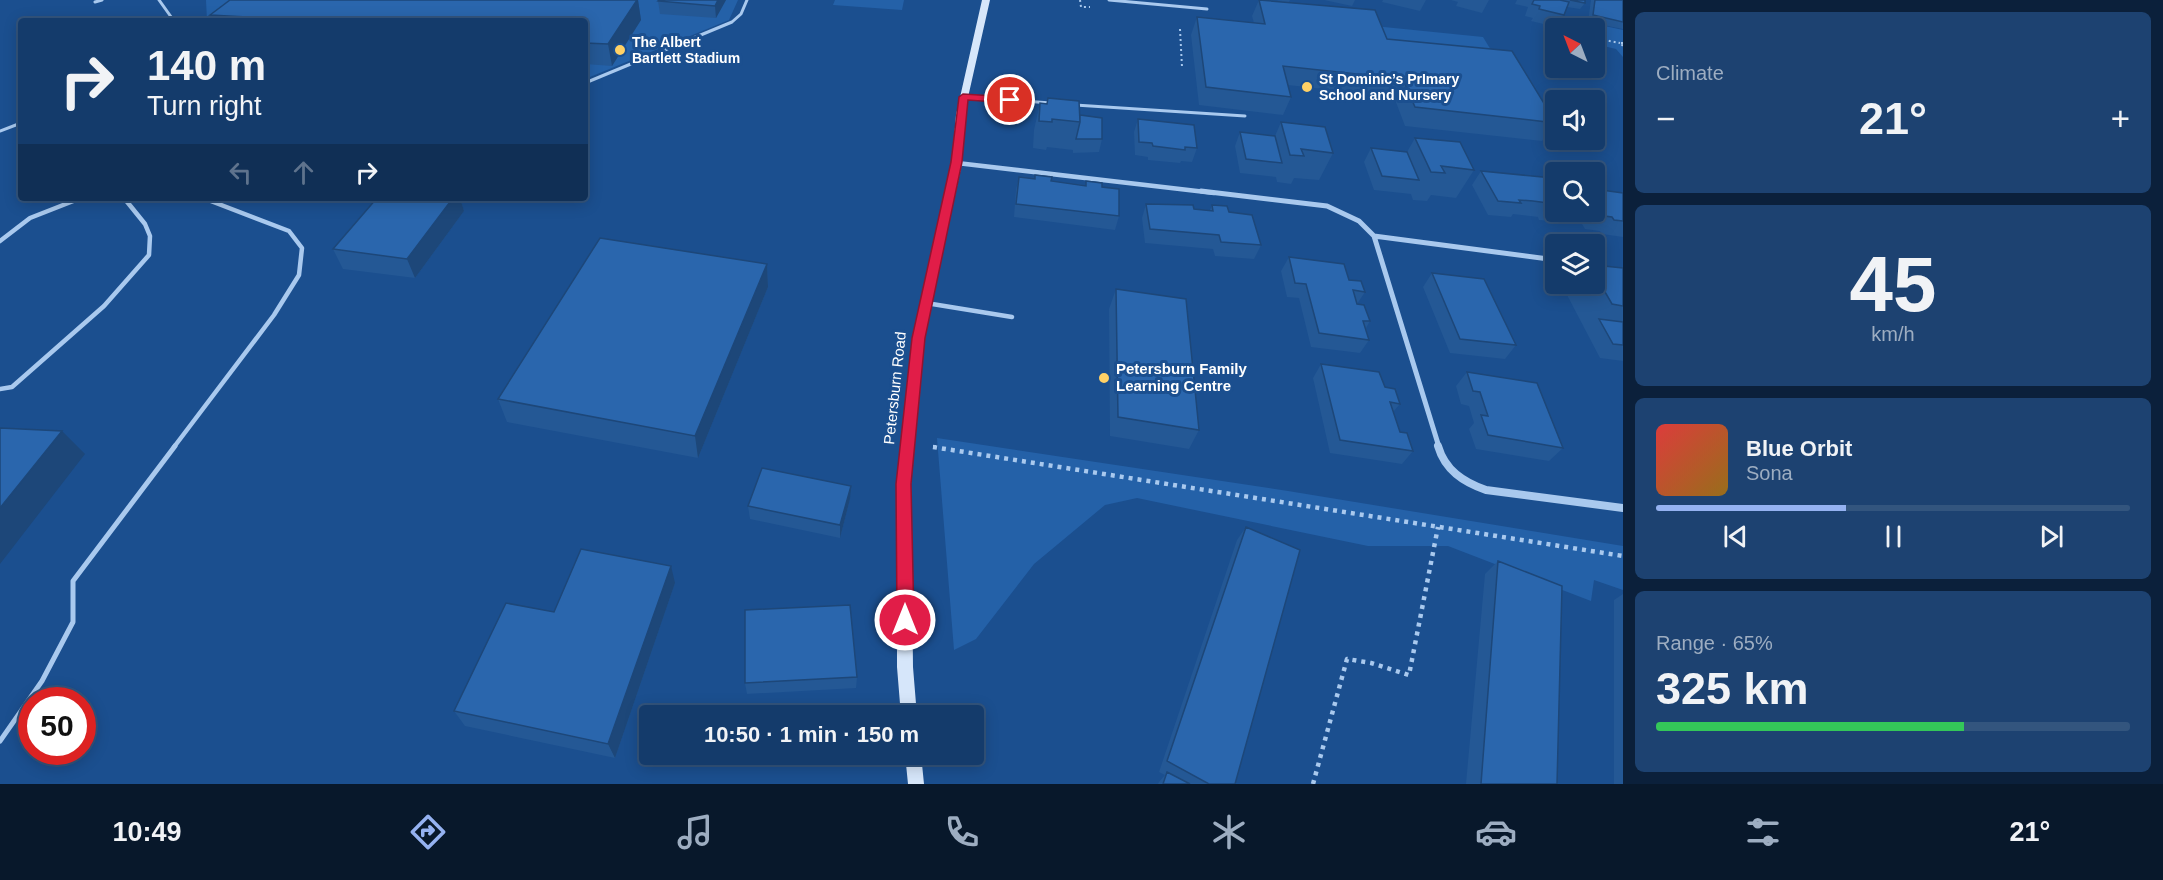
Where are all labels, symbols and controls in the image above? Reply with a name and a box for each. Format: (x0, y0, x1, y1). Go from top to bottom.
north arrow (1545, 18, 1605, 78)
map controls (1545, 18, 1605, 294)
place label: The Albert Bartlett Stadium (632, 34, 740, 66)
icon: right (48, 42, 126, 120)
text: 140 m (147, 42, 266, 89)
marker: The Albert Bartlett Stadium (613, 43, 627, 57)
text: Climate (1656, 62, 1724, 84)
place label: St Dominic’s PrImary School and Nursery (1319, 71, 1460, 103)
pin (984, 74, 1035, 125)
marker: St Dominic’s PrImary School and Nursery (1300, 80, 1314, 94)
icon: arrive (993, 83, 1026, 116)
button: sound (1545, 90, 1605, 150)
text: Turn right (147, 91, 262, 121)
text: 21° (1859, 93, 1927, 144)
text: − (1656, 100, 1675, 137)
text: + (2111, 100, 2130, 137)
icon: left (224, 156, 257, 189)
icon: ahead (287, 156, 320, 189)
icon: right (350, 156, 383, 189)
button: search (1545, 162, 1605, 222)
button: layers (1545, 234, 1605, 294)
text: 45 (1850, 240, 1936, 328)
text: km/h (1871, 323, 1915, 345)
street label: Petersburn Road (880, 331, 909, 445)
place label: Petersburn Family Learning Centre (1116, 360, 1248, 394)
marker: Petersburn Family Learning Centre (1097, 371, 1111, 385)
text: Blue Orbit (1746, 436, 1852, 461)
text: Sona (1746, 462, 1793, 484)
icon: previous (1719, 520, 1752, 553)
icon: pause (1877, 520, 1910, 553)
icon: next (2035, 520, 2068, 553)
position arrow (873, 588, 937, 652)
text: Range · 65% (1656, 632, 1773, 654)
text: 325 km (1656, 663, 1809, 714)
speed limit sign: 50 (18, 687, 96, 765)
text: 10:50 · 1 min · 150 m (704, 722, 919, 747)
icon: directions (407, 811, 449, 853)
icon: music (674, 811, 716, 853)
icon: phone (941, 811, 983, 853)
icon: climate (1208, 811, 1250, 853)
icon: car (1475, 811, 1517, 853)
icon: filters (1742, 811, 1784, 853)
text: 10:49 (113, 817, 182, 847)
text: 21° (2010, 817, 2050, 847)

